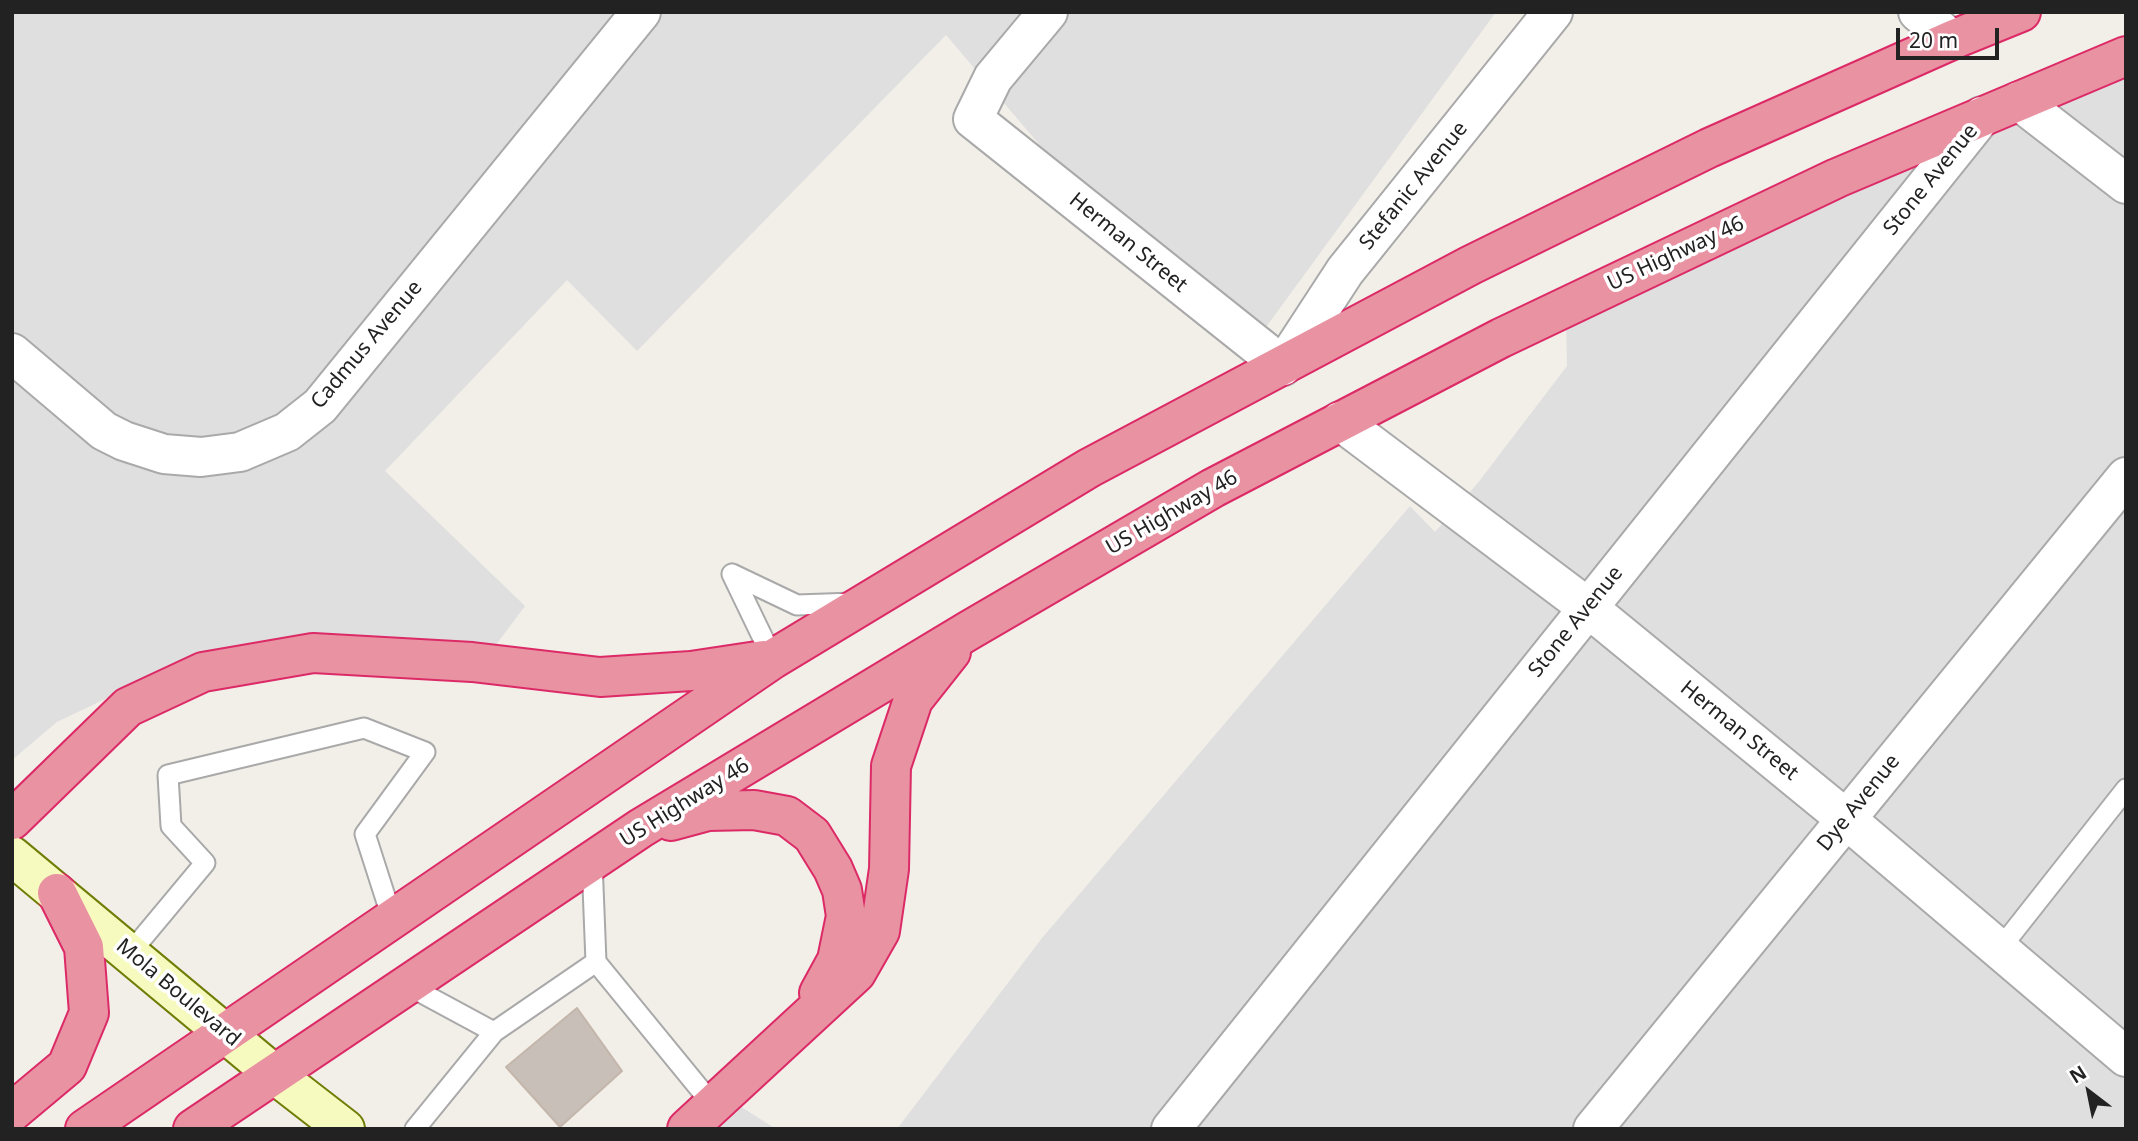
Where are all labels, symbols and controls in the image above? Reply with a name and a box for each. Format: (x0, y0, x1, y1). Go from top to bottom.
scale bar (1900, 14, 2003, 58)
text: 20 m (1909, 26, 1958, 54)
street label: Stefanic Avenue (1355, 117, 1473, 255)
street label: Stone Avenue (1878, 119, 1984, 241)
street label: Herman Street (1064, 188, 1192, 298)
street label: US Highway 46 (1604, 211, 1748, 297)
street label: Cadmus Avenue (306, 276, 428, 414)
street label: US Highway 46 (1102, 465, 1242, 561)
street label: Stone Avenue (1523, 561, 1629, 683)
street label: Herman Street (1675, 676, 1803, 786)
street label: Dye Avenue (1812, 750, 1906, 856)
street label: US Highway 46 (616, 753, 754, 853)
street label: Mola Boulevard (111, 934, 245, 1052)
north arrow (2054, 1057, 2124, 1127)
text: N (2064, 1059, 2091, 1089)

